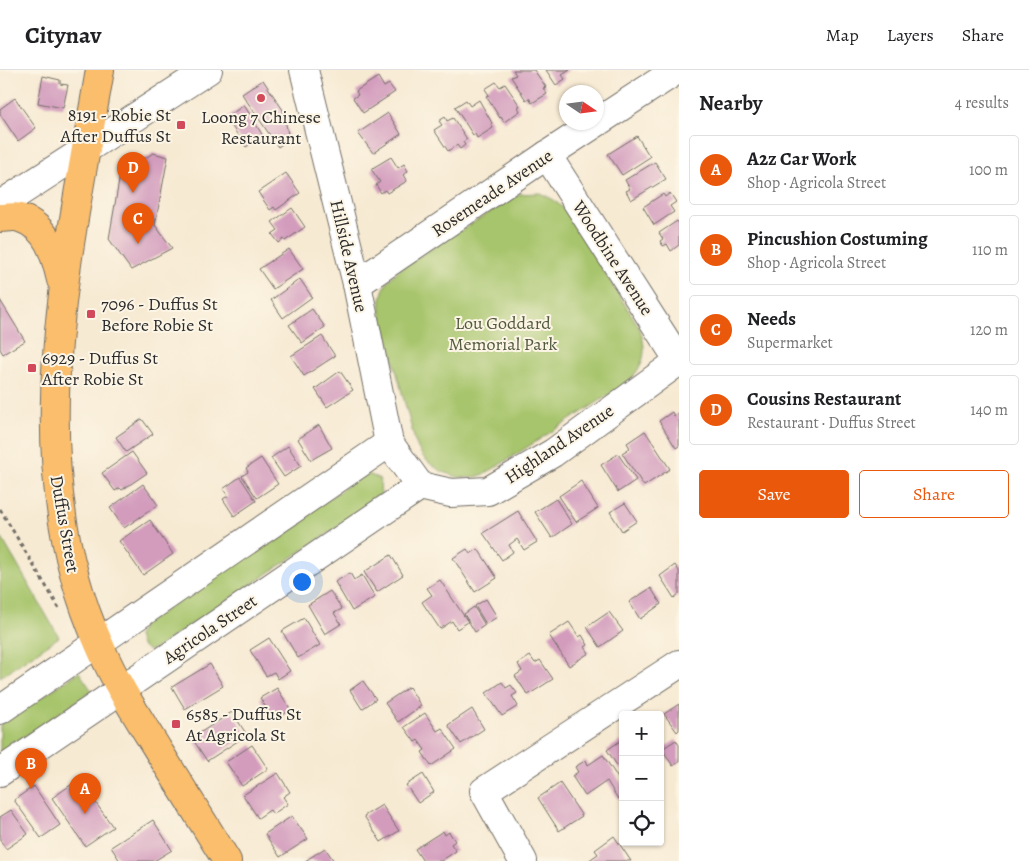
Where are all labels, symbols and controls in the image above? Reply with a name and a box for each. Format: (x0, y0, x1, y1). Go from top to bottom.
text: Citynav (25, 19, 101, 51)
text: Map (826, 23, 859, 47)
text: Layers (887, 23, 934, 47)
text: Share (962, 23, 1004, 47)
north arrow (559, 85, 604, 130)
text: Nearby (699, 89, 762, 117)
marker: Loong 7 Chinese Restaurant (255, 92, 267, 104)
text: 4 results (955, 92, 1009, 114)
place label: 8191 - Robie St After Duffus St (60, 103, 171, 148)
place label: Loong 7 Chinese Restaurant (201, 105, 321, 150)
marker: 8191 - Robie St After Duffus St (175, 119, 187, 131)
street label: Rosemeade Avenue (427, 144, 557, 242)
text: A2z Car Work (747, 146, 856, 172)
pin: D (117, 152, 149, 193)
text: A (711, 159, 721, 181)
text: 100 m (969, 159, 1008, 181)
text: Shop · Agricola Street (747, 172, 886, 194)
street label: Woodbine Avenue (566, 195, 659, 320)
street label: Hillside Avenue (324, 198, 374, 314)
pin: C (122, 203, 154, 244)
text: Pincushion Costuming (747, 226, 928, 252)
text: B (711, 239, 721, 261)
text: 110 m (972, 239, 1008, 261)
text: Shop · Agricola Street (747, 252, 886, 274)
place label: 7096 - Duffus St Before Robie St (101, 292, 218, 337)
text: Needs (747, 306, 796, 332)
marker: 7096 - Duffus St Before Robie St (85, 308, 97, 320)
park label: Lou Goddard Memorial Park (449, 311, 558, 356)
text: C (711, 319, 721, 341)
text: 120 m (970, 319, 1008, 341)
text: Supermarket (747, 332, 833, 354)
place label: 6929 - Duffus St After Robie St (41, 346, 158, 391)
marker: 6929 - Duffus St After Robie St (26, 362, 38, 374)
text: Cousins Restaurant (747, 386, 901, 412)
street label: Highland Avenue (500, 399, 618, 489)
text: D (710, 399, 722, 421)
text: 140 m (970, 399, 1008, 421)
text: Restaurant · Duffus Street (747, 412, 916, 434)
button: Save (699, 470, 849, 518)
button: Share (859, 470, 1009, 518)
street label: Duffus Street (45, 473, 85, 575)
your location (289, 569, 315, 595)
street label: Agricola Street (158, 589, 262, 670)
place label: 6585 - Duffus St At Agricola St (185, 702, 302, 747)
map controls (619, 711, 664, 846)
button: + (619, 711, 664, 756)
marker: 6585 - Duffus St At Agricola St (170, 718, 182, 730)
pin: B (15, 748, 47, 789)
button: − (619, 756, 664, 801)
pin: A (69, 773, 101, 814)
button: locate (619, 801, 664, 846)

